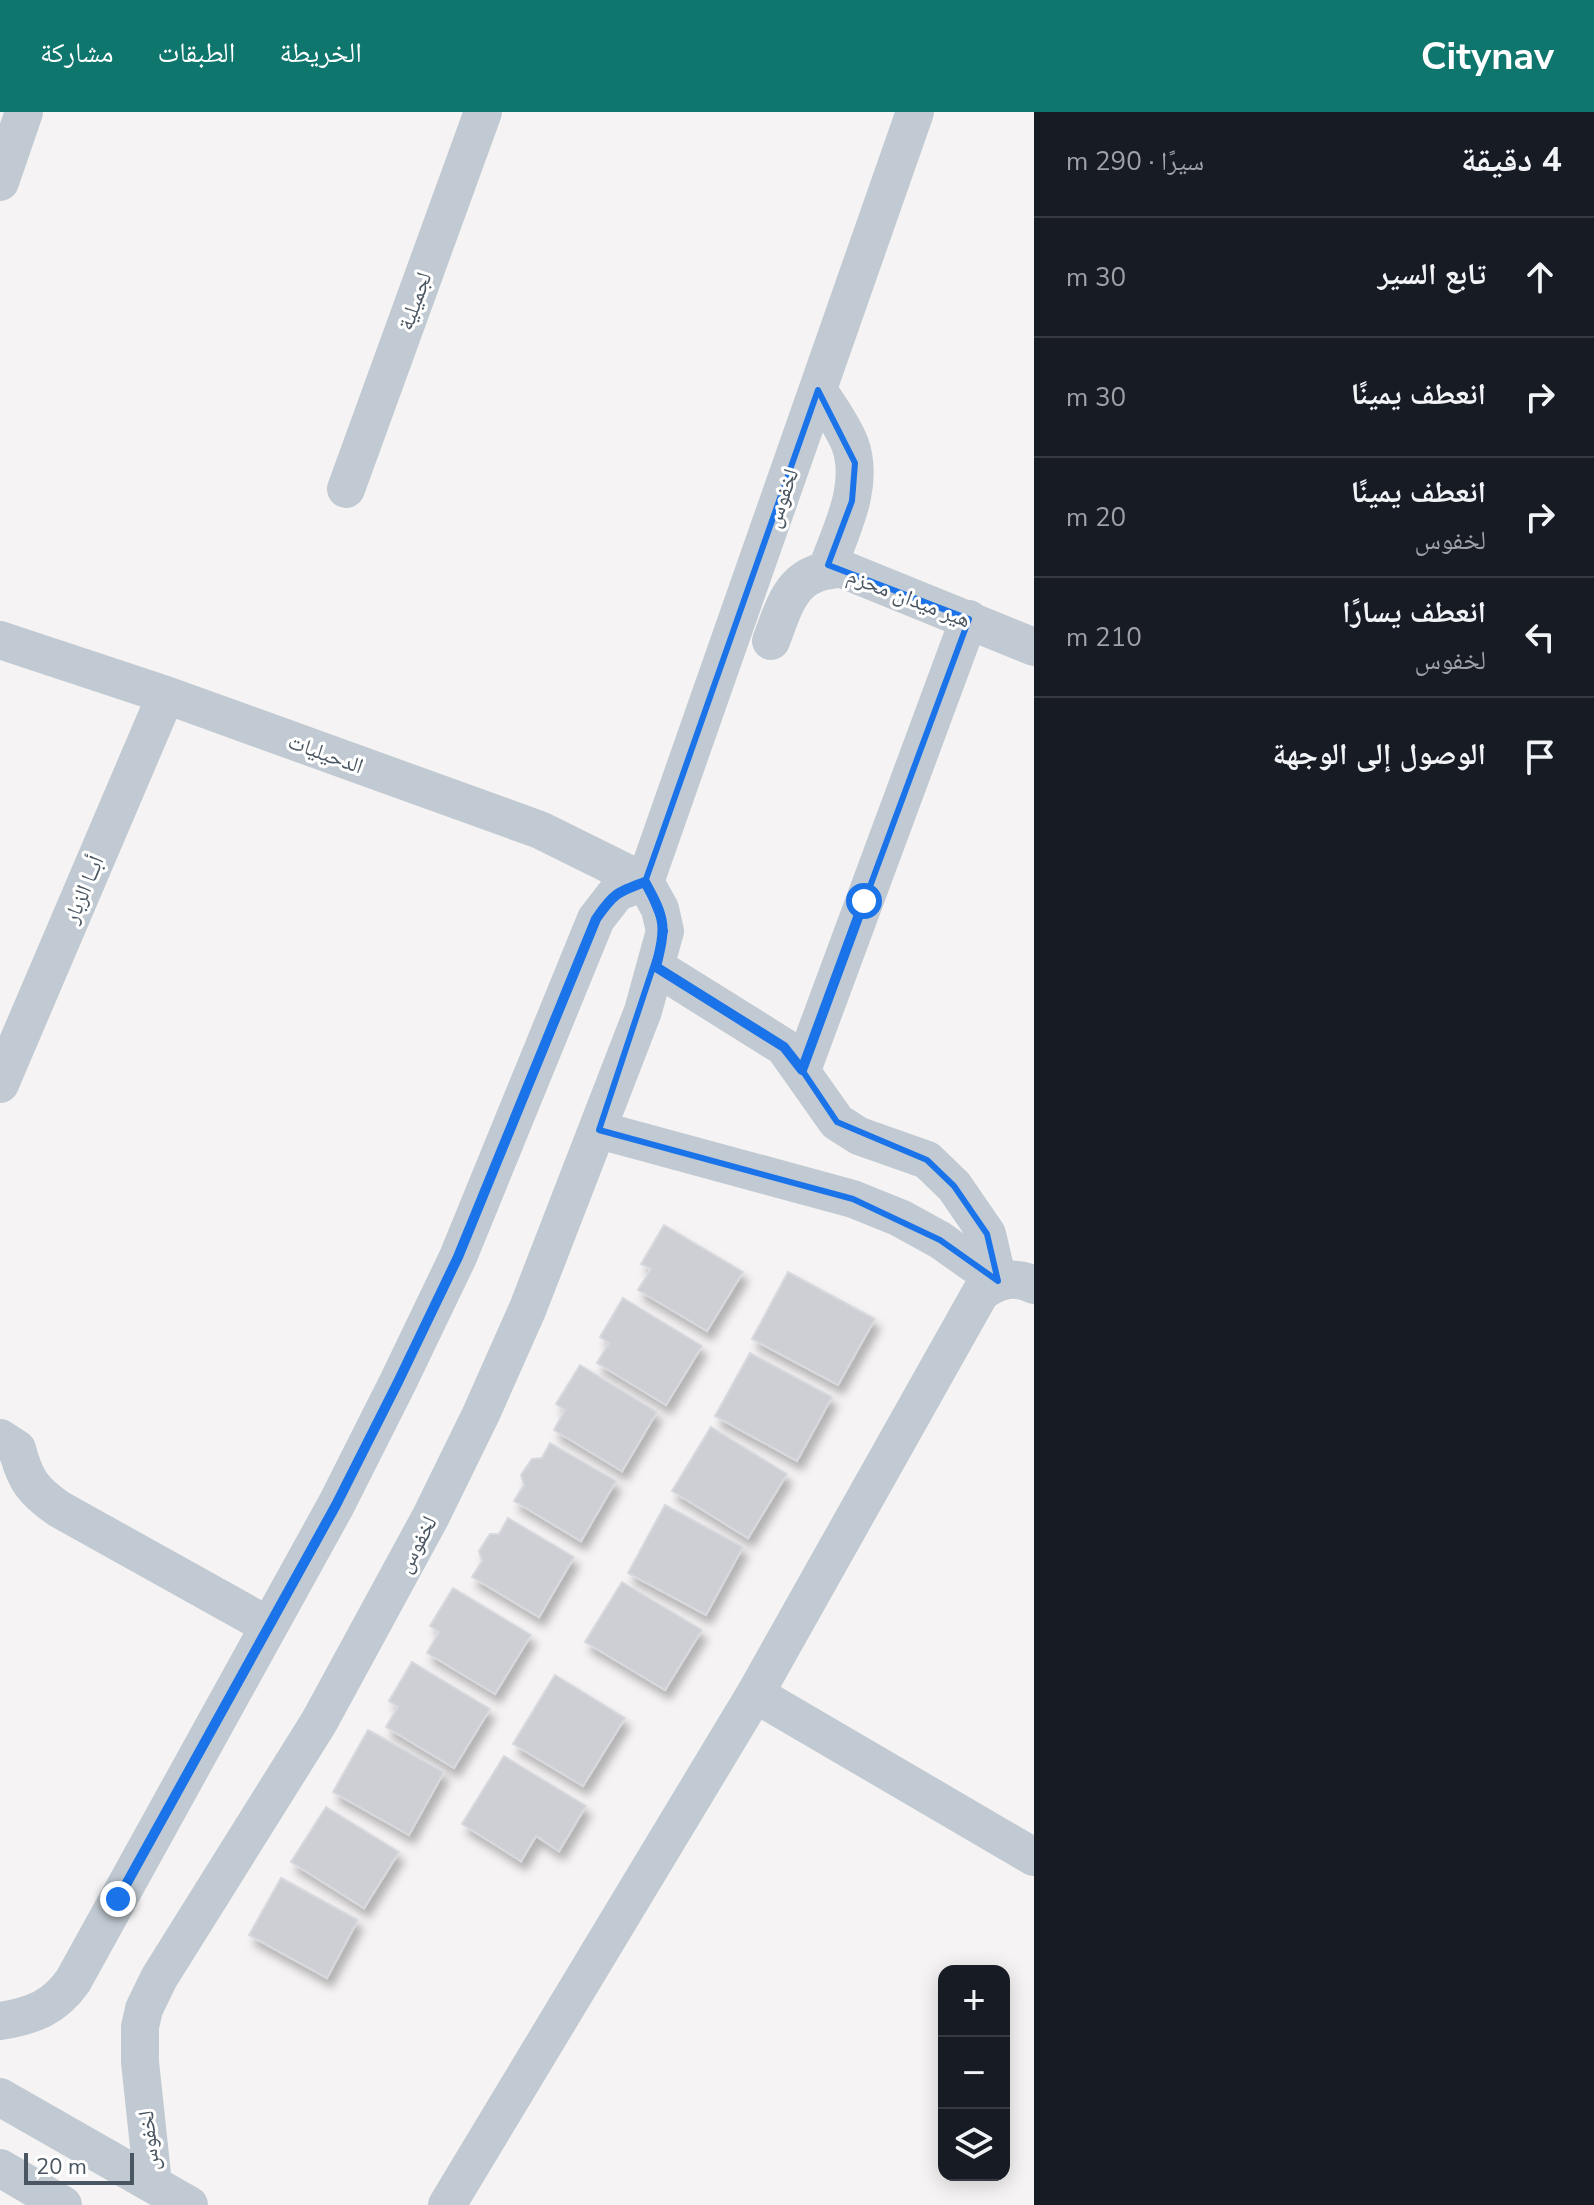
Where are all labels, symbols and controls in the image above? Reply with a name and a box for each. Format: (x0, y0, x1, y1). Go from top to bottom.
text: Citynav (1421, 31, 1554, 82)
text: مشاركة (40, 34, 114, 72)
text: الطبقات (158, 34, 235, 72)
text: الخريطة (279, 34, 362, 72)
text: 4 دقيقة (1461, 137, 1562, 183)
text: سيرًا · 290 m (1066, 144, 1204, 179)
text: تابع السير (1378, 254, 1486, 295)
icon: ahead (1518, 255, 1562, 299)
text: 30 m (1066, 260, 1126, 295)
street label: لجميلية (391, 268, 439, 334)
text: انعطف يمينًا (1351, 374, 1486, 415)
icon: right (1518, 375, 1562, 419)
text: 30 m (1066, 380, 1126, 415)
street label: لخفوس (758, 465, 806, 532)
text: انعطف يمينًا (1351, 472, 1486, 513)
icon: right (1518, 495, 1562, 539)
text: 20 m (1066, 500, 1126, 535)
text: لخفوس (1415, 523, 1486, 558)
street label: هير ميدان محزم (843, 561, 975, 635)
text: انعطف يسارًا (1342, 592, 1486, 633)
icon: left (1518, 615, 1562, 659)
text: 210 m (1066, 620, 1142, 655)
text: لخفوس (1415, 643, 1486, 678)
street label: الدحيليات (284, 726, 367, 781)
text: الوصول إلى الوجهة (1273, 734, 1486, 775)
icon: arrive (1518, 735, 1562, 779)
street label: أبــا الزبار (56, 851, 112, 929)
route start (846, 883, 882, 919)
street label: لخفوس (389, 1511, 444, 1578)
route end (100, 1881, 136, 1917)
map controls (938, 1965, 1010, 2181)
button: + (938, 1965, 1010, 2037)
button: − (938, 2037, 1010, 2109)
street label: لخفوس (131, 2109, 167, 2173)
button: layers (938, 2109, 1010, 2181)
scale bar (24, 2149, 134, 2185)
text: 20 m (36, 2152, 87, 2182)

